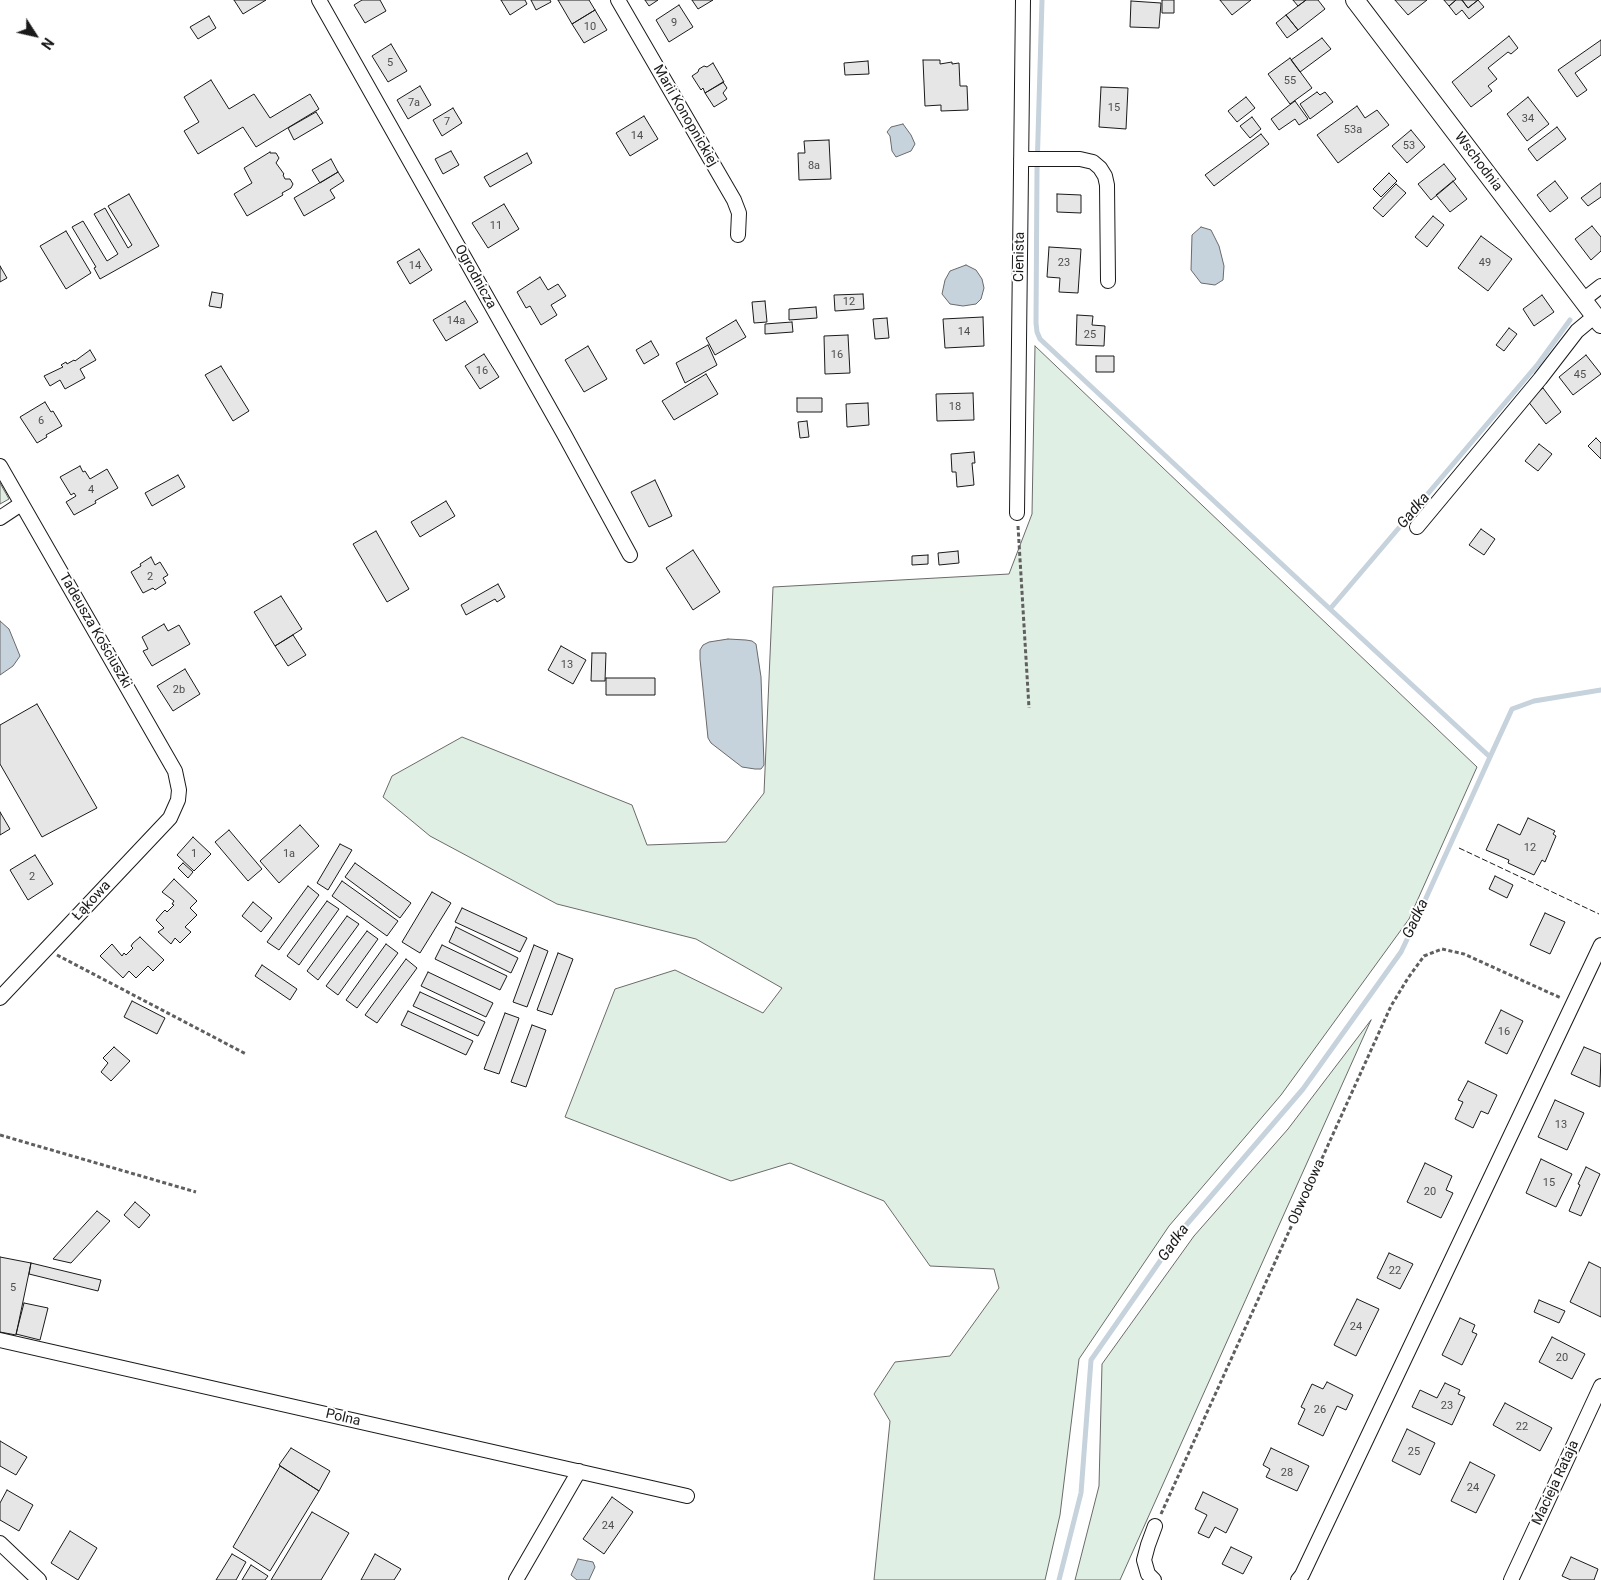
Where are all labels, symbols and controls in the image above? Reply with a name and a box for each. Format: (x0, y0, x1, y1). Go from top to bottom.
north arrow (10, 10, 60, 60)
house number: 9 (671, 16, 677, 30)
house number: 10 (584, 20, 596, 34)
text: N (38, 35, 57, 52)
house number: 5 (387, 56, 393, 70)
street label: Marii Konopnickiej (649, 62, 721, 170)
house number: 55 (1284, 74, 1296, 88)
house number: 7a (408, 96, 420, 110)
house number: 15 (1108, 101, 1120, 115)
house number: 34 (1522, 112, 1534, 126)
house number: 7 (444, 115, 450, 129)
house number: 53a (1344, 123, 1362, 137)
house number: 14 (631, 129, 643, 143)
street label: Wschodnia (1450, 129, 1506, 195)
house number: 53 (1403, 139, 1415, 153)
house number: 8a (808, 159, 820, 173)
house number: 11 (490, 219, 502, 233)
street label: Cienista (1011, 232, 1029, 282)
street label: Ogrodnicza (450, 242, 500, 312)
house number: 23 (1058, 256, 1070, 270)
house number: 49 (1479, 256, 1491, 270)
house number: 14 (409, 259, 421, 273)
house number: 12 (843, 295, 855, 309)
house number: 14a (447, 314, 465, 328)
house number: 14 (958, 325, 970, 339)
house number: 25 (1084, 328, 1096, 342)
house number: 16 (831, 348, 843, 362)
house number: 16 (476, 364, 488, 378)
house number: 45 (1574, 368, 1586, 382)
house number: 18 (949, 400, 961, 414)
house number: 6 (38, 414, 44, 428)
house number: 4 (88, 483, 94, 497)
water label: Gadka (1394, 489, 1434, 533)
street label: Tadeusza Kościuszki (55, 570, 135, 692)
house number: 2 (147, 570, 153, 584)
house number: 13 (561, 658, 573, 672)
house number: 2b (173, 683, 185, 697)
house number: 12 (1524, 841, 1536, 855)
house number: 1 (191, 847, 197, 861)
house number: 1a (283, 847, 295, 861)
house number: 2 (29, 870, 35, 884)
street label: Łąkowa (69, 878, 115, 924)
water label: Gadka (1399, 896, 1433, 942)
house number: 16 (1498, 1025, 1510, 1039)
house number: 13 (1555, 1118, 1567, 1132)
street label: Obwodowa (1285, 1157, 1329, 1227)
house number: 15 (1543, 1176, 1555, 1190)
house number: 20 (1424, 1185, 1436, 1199)
water label: Gadka (1155, 1221, 1193, 1265)
house number: 22 (1389, 1264, 1401, 1278)
house number: 5 (10, 1281, 16, 1295)
house number: 24 (1350, 1320, 1362, 1334)
house number: 20 (1556, 1351, 1568, 1365)
house number: 23 (1441, 1399, 1453, 1413)
house number: 26 (1314, 1403, 1326, 1417)
street label: Polna (324, 1406, 362, 1430)
house number: 22 (1516, 1420, 1528, 1434)
street label: Macieja Rataja (1529, 1438, 1583, 1528)
house number: 25 (1408, 1445, 1420, 1459)
house number: 28 (1281, 1466, 1293, 1480)
house number: 24 (1467, 1481, 1479, 1495)
house number: 24 (602, 1519, 614, 1533)

